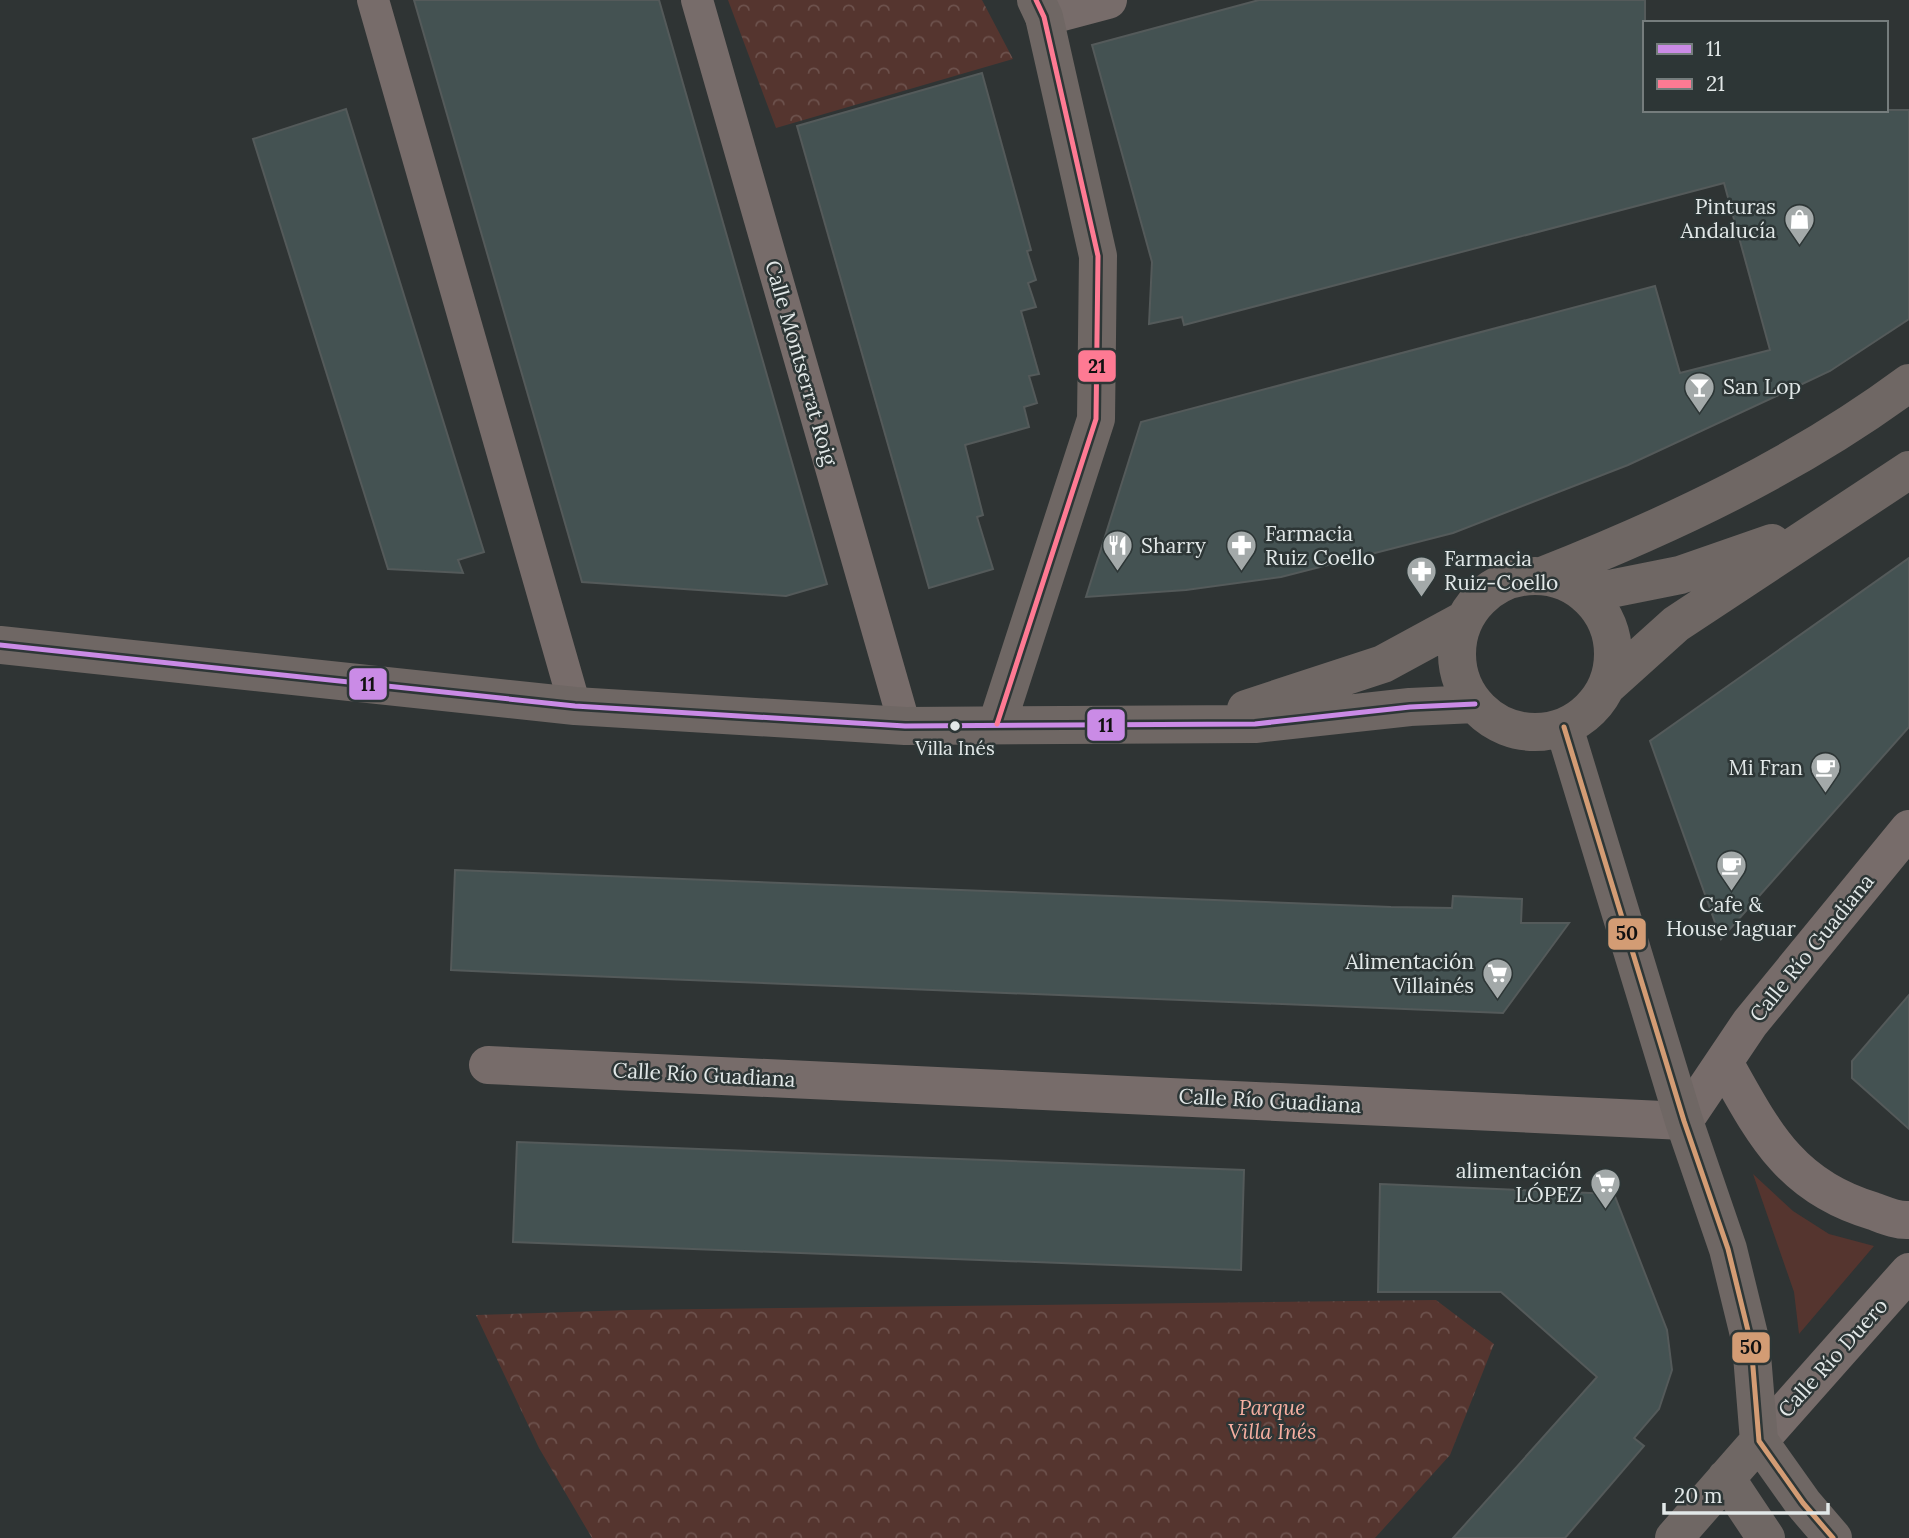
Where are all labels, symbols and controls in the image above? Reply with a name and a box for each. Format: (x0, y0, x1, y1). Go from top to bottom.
legend (1643, 21, 1888, 112)
text: 11 (1706, 35, 1721, 62)
text: 21 (1706, 70, 1725, 97)
place label: Pinturas Andalucía (1680, 193, 1776, 244)
shop icon: Pinturas Andalucía (1782, 202, 1816, 246)
street label: Calle Montserrat Roig (759, 257, 844, 469)
line badge: 21 (1077, 349, 1117, 383)
text: 21 (1088, 354, 1106, 378)
bar icon: San Lop (1683, 370, 1717, 414)
place label: San Lop (1723, 373, 1801, 400)
place label: Farmacia Ruiz Coello (1265, 520, 1375, 571)
restaurant icon: Sharry (1101, 529, 1135, 573)
pharmacy icon: Farmacia Ruiz Coello (1225, 529, 1259, 573)
place label: Sharry (1141, 532, 1206, 559)
place label: Farmacia Ruiz-Coello (1444, 545, 1558, 596)
pharmacy icon: Farmacia Ruiz-Coello (1404, 554, 1438, 598)
line badge: 11 (348, 667, 388, 701)
text: 11 (360, 672, 376, 696)
line badge: 11 (1086, 708, 1126, 742)
text: 11 (1098, 713, 1114, 737)
marker: Villa Inés (948, 719, 962, 733)
place label: Villa Inés (914, 736, 995, 760)
cafe icon: Mi Fran (1809, 751, 1843, 795)
place label: Mi Fran (1728, 754, 1803, 781)
cafe icon: Cafe & House Jaguar (1714, 848, 1748, 892)
street label: Calle Río Guadiana (1744, 868, 1880, 1027)
place label: Cafe & House Jaguar (1666, 891, 1796, 942)
line badge: 50 (1607, 917, 1647, 951)
text: 50 (1616, 921, 1638, 945)
place label: Alimentación Villainés (1344, 948, 1474, 999)
supermarket icon: Alimentación Villainés (1480, 957, 1514, 1001)
street label: Calle Río Guadiana (612, 1056, 796, 1093)
street label: Calle Río Guadiana (1178, 1082, 1362, 1119)
place label: alimentación LÓPEZ (1456, 1157, 1582, 1208)
supermarket icon: alimentación LÓPEZ (1588, 1166, 1622, 1210)
street label: Calle Río Duero (1772, 1292, 1893, 1423)
line badge: 50 (1731, 1331, 1771, 1364)
text: 50 (1740, 1335, 1762, 1359)
park label: Parque Villa Inés (1228, 1394, 1316, 1445)
scale bar (1664, 1472, 1828, 1516)
text: 20 m (1674, 1482, 1723, 1509)

